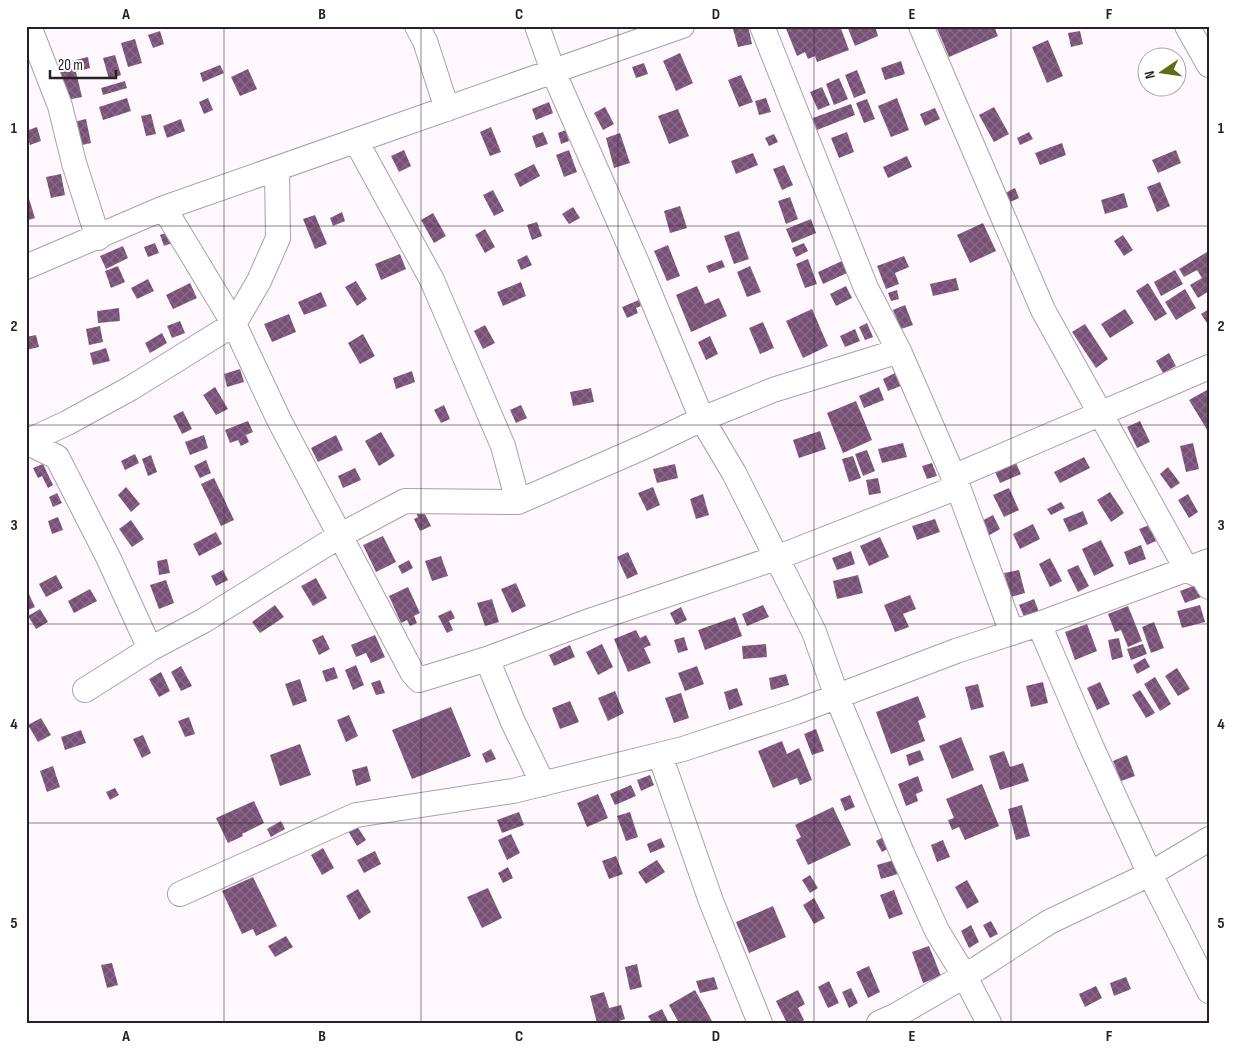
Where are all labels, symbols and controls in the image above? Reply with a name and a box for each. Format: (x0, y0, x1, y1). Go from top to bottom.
text: A (121, 5, 130, 24)
text: B (318, 5, 326, 24)
text: C (515, 5, 523, 24)
text: D (712, 5, 720, 24)
text: E (909, 5, 916, 24)
text: F (1106, 5, 1113, 24)
scale bar (50, 48, 116, 80)
north arrow (1138, 48, 1188, 98)
text: 20 m (58, 56, 83, 75)
text: N (1141, 69, 1159, 80)
text: 1 (11, 119, 18, 138)
text: 1 (1218, 119, 1225, 138)
text: 2 (10, 317, 18, 336)
text: 2 (1217, 317, 1225, 336)
text: 3 (10, 516, 18, 535)
text: 3 (1217, 516, 1225, 535)
text: 4 (10, 715, 18, 734)
text: 4 (1217, 715, 1225, 734)
text: 5 (10, 914, 18, 933)
text: 5 (1217, 914, 1225, 933)
text: A (121, 1027, 130, 1046)
text: B (318, 1027, 326, 1046)
text: C (515, 1027, 523, 1046)
text: D (712, 1027, 720, 1046)
text: E (909, 1027, 916, 1046)
text: F (1106, 1027, 1113, 1046)

